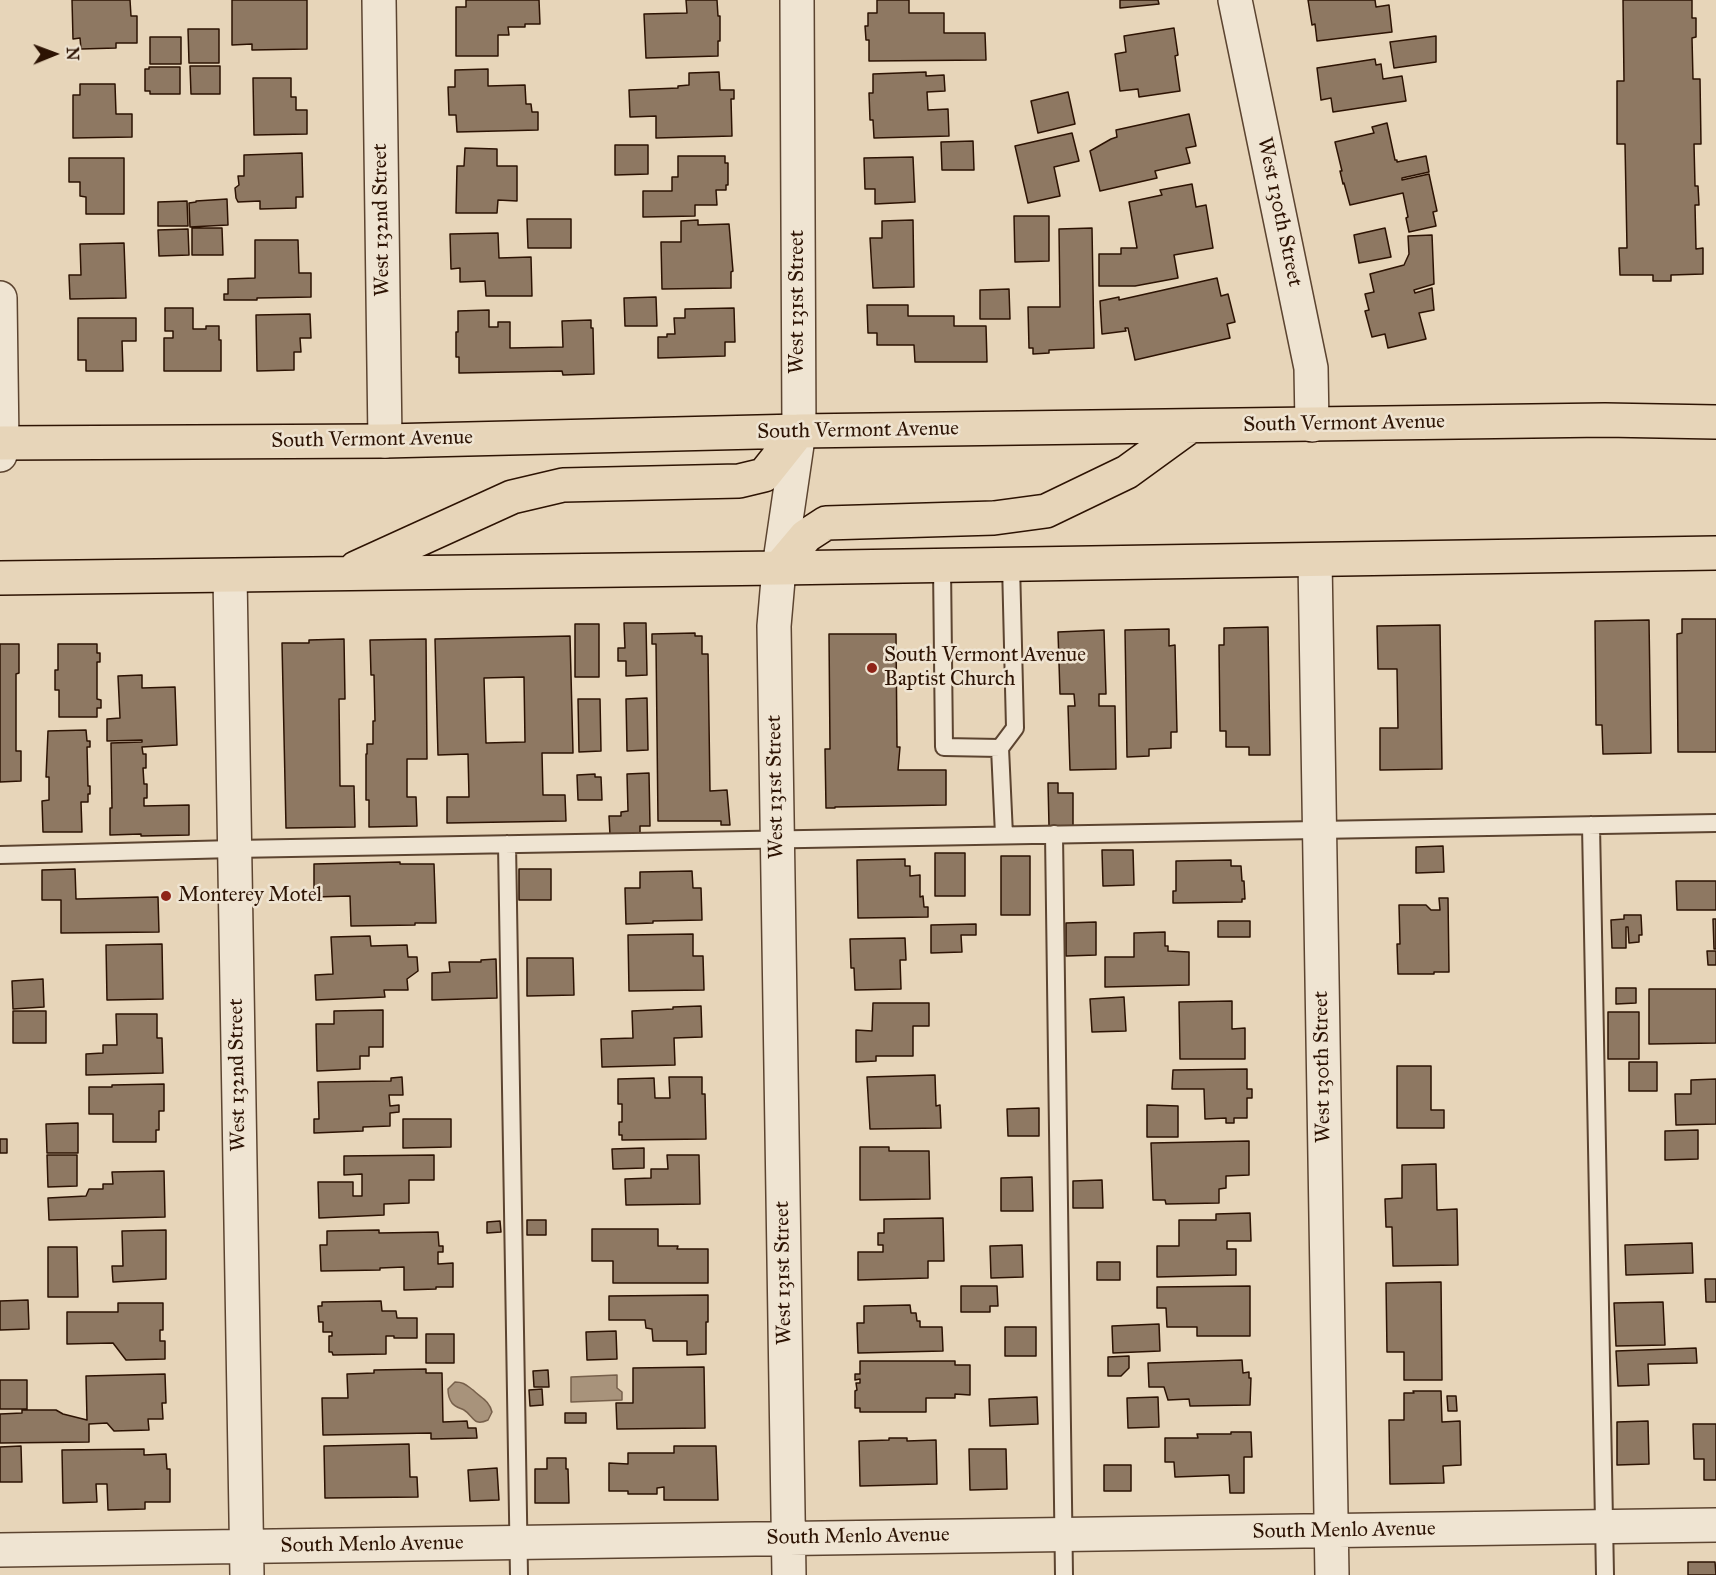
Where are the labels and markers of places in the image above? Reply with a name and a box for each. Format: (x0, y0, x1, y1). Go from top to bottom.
place label: South Vermont Avenue Baptist Church (884, 643, 1086, 693)
marker: South Vermont Avenue Baptist Church (865, 661, 879, 675)
place label: Monterey Motel (178, 883, 322, 909)
marker: Monterey Motel (159, 889, 173, 903)

